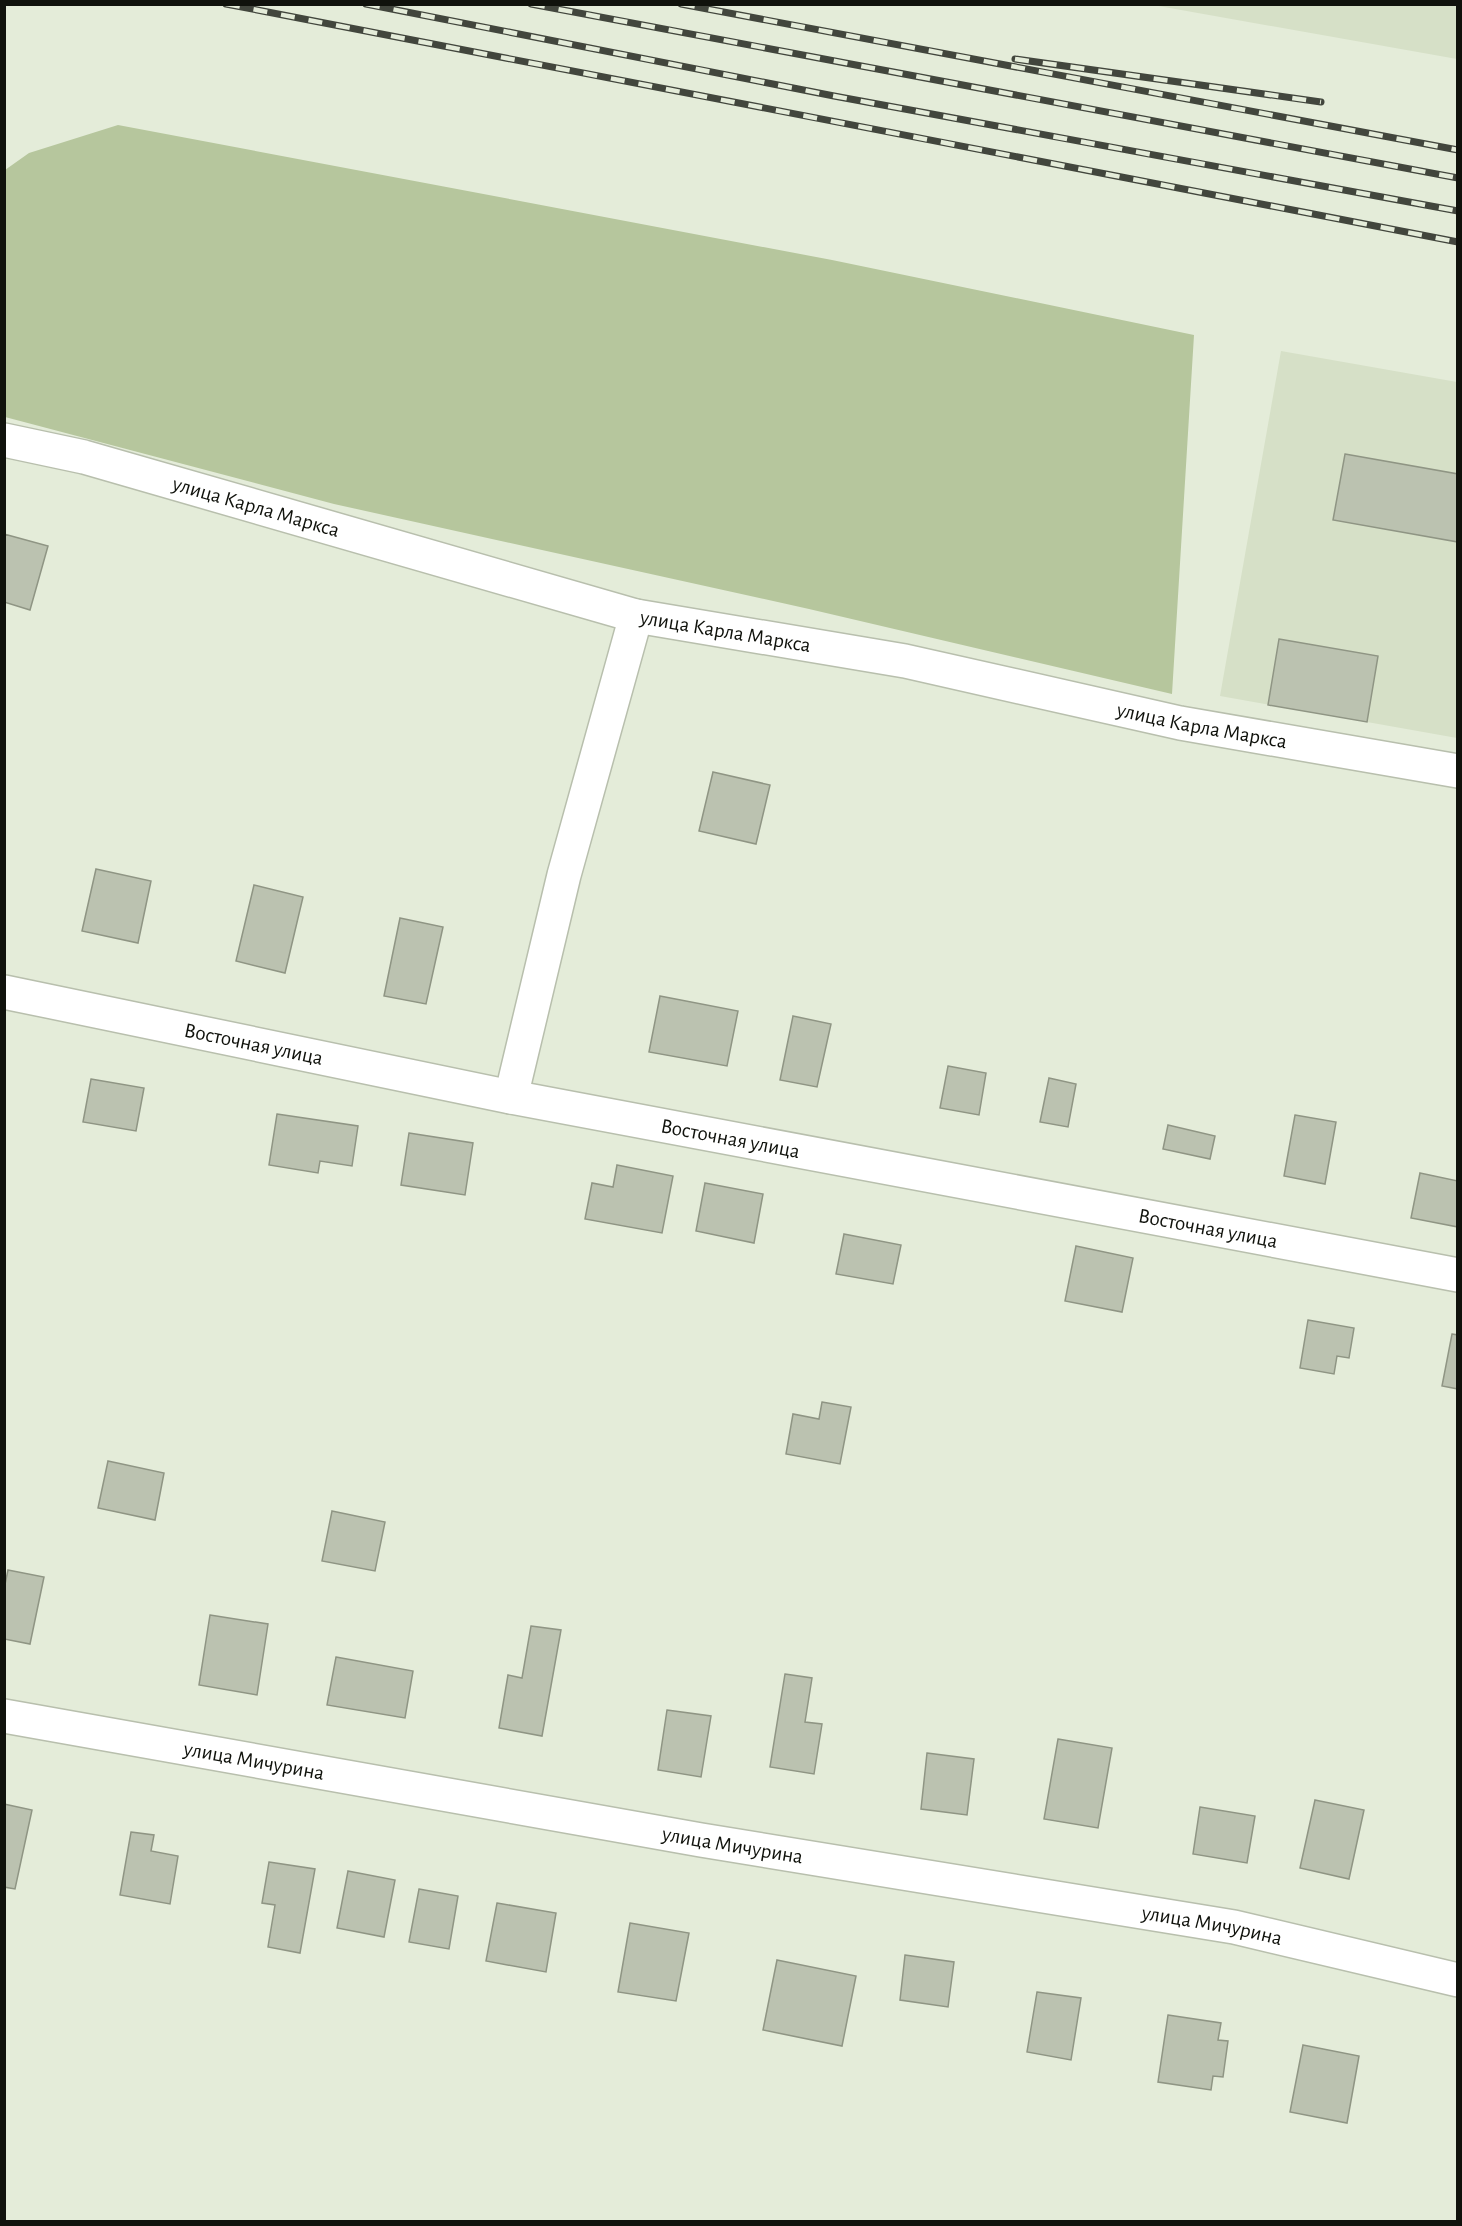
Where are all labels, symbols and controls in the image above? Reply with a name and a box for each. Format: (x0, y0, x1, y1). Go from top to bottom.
street label: улица Карла Маркса (169, 473, 342, 541)
street label: улица Карла Маркса (638, 607, 813, 656)
street label: улица Карла Маркса (1114, 699, 1289, 752)
street label: Восточная улица (182, 1020, 325, 1069)
street label: Восточная улица (659, 1115, 802, 1162)
street label: Восточная улица (1137, 1205, 1280, 1252)
street label: улица Мичурина (181, 1738, 326, 1784)
street label: улица Мичурина (660, 1823, 805, 1868)
street label: улица Мичурина (1139, 1902, 1285, 1949)

